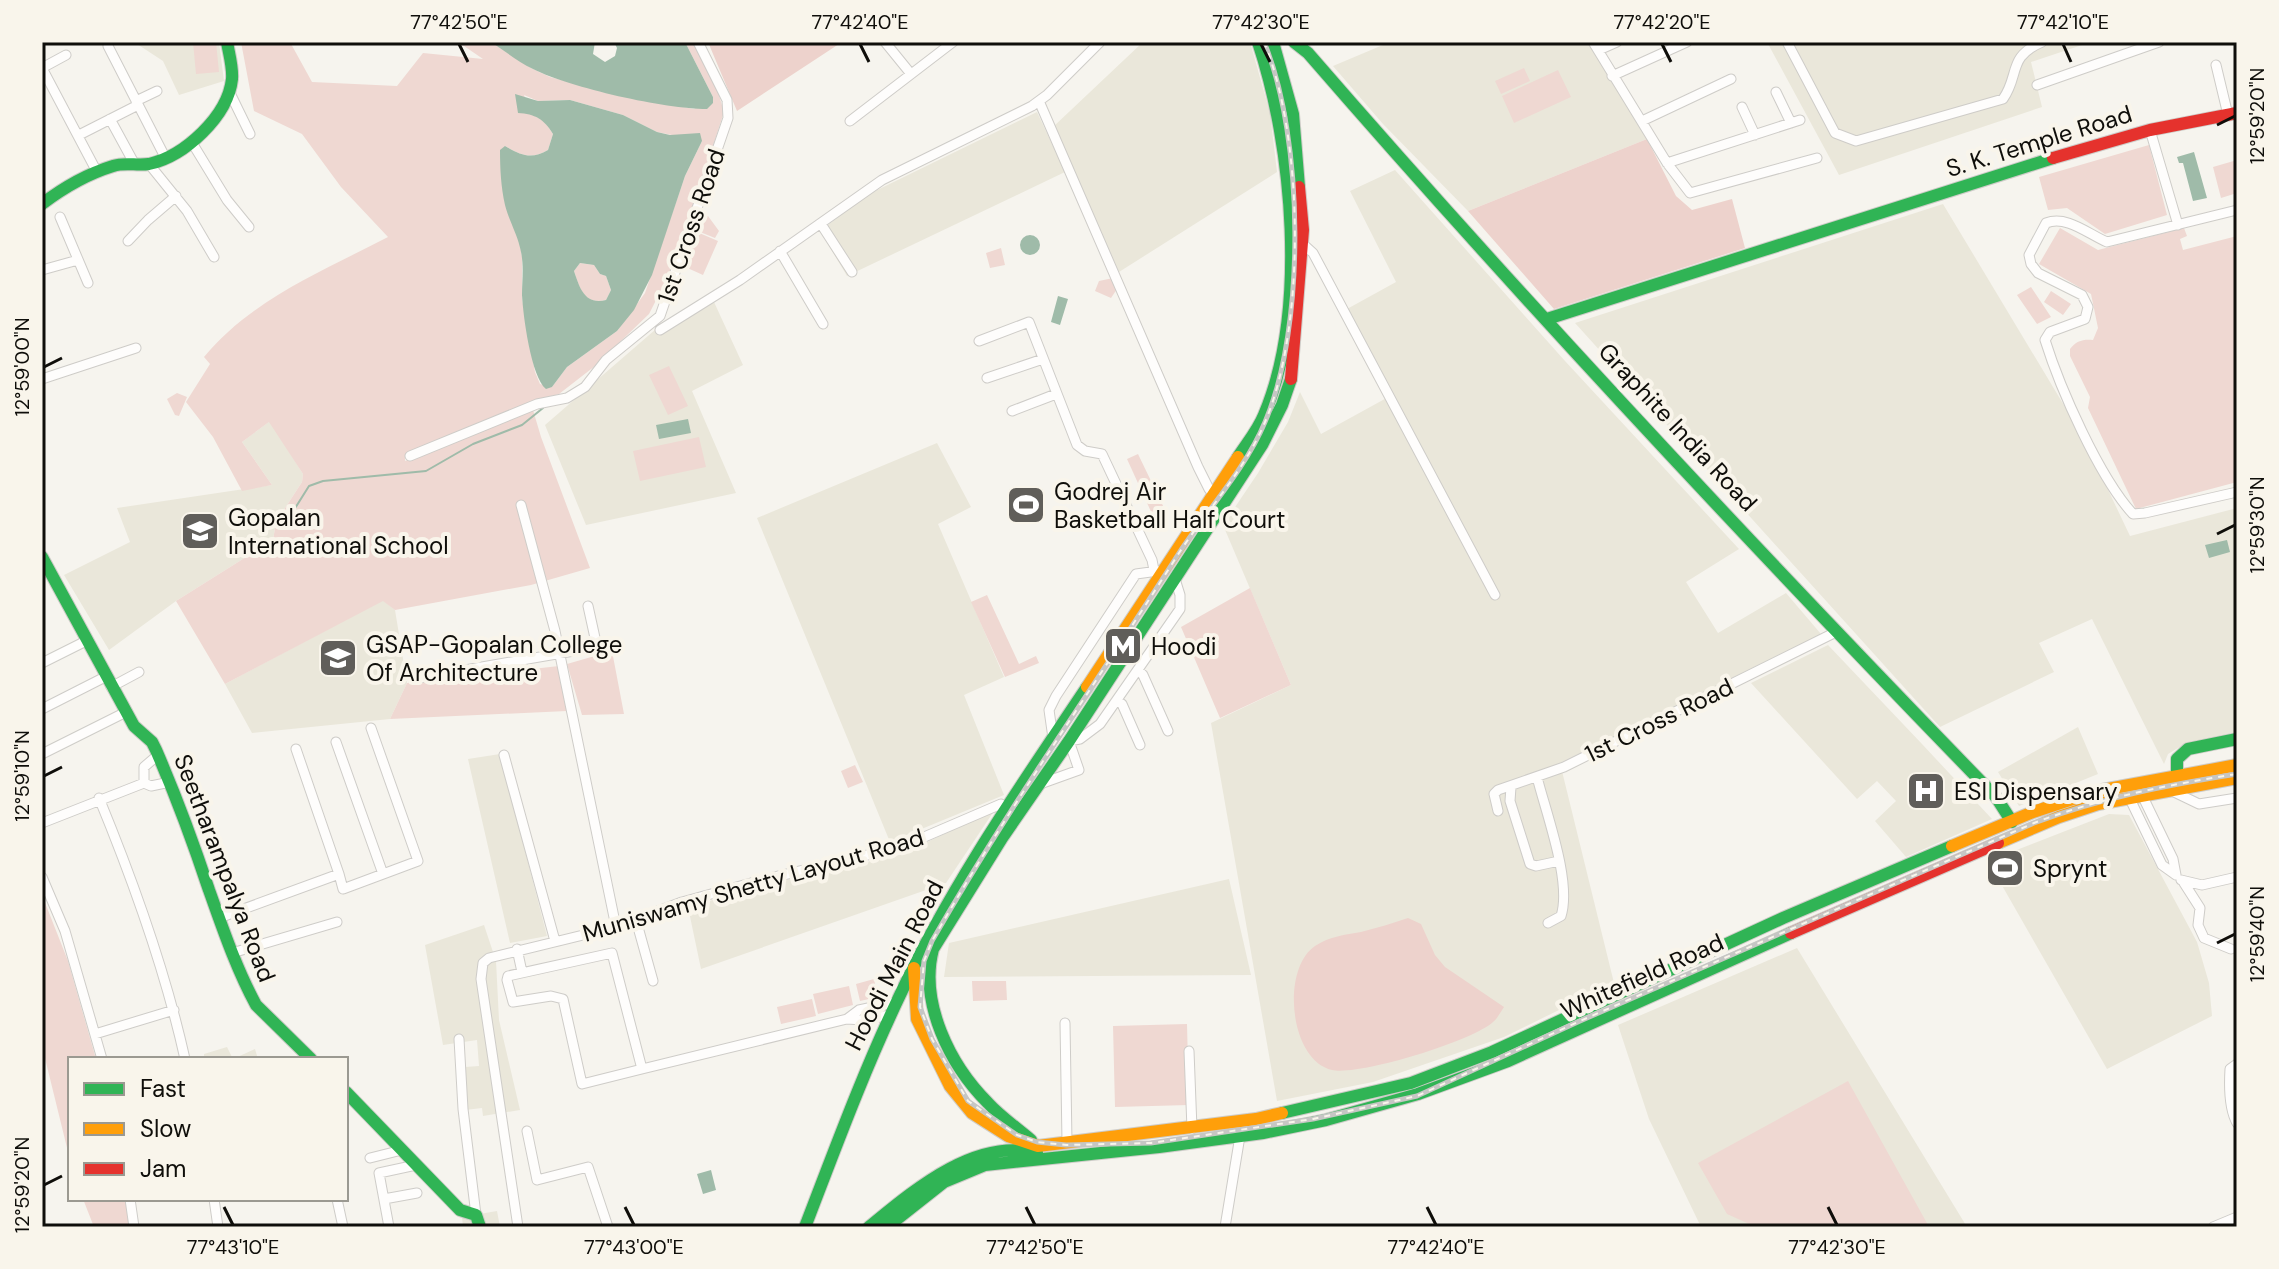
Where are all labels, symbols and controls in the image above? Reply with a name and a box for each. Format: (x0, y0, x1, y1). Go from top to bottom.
text: 77°42'50"E (410, 9, 508, 35)
text: 77°42'40"E (812, 9, 908, 35)
text: 77°42'30"E (1212, 9, 1310, 35)
text: 77°42'20"E (1613, 9, 1711, 35)
text: 77°42'10"E (2017, 9, 2109, 35)
text: 12°59'20"N (2244, 68, 2270, 164)
street label: S. K. Temple Road (1942, 98, 2136, 184)
street label: 1st Cross Road (650, 145, 732, 307)
text: 12°59'00"N (9, 318, 35, 416)
street label: Graphite India Road (1592, 336, 1764, 518)
place label: Godrej Air Basketball Half Court (1054, 476, 1285, 535)
text: 12°59'30"N (2244, 476, 2270, 574)
sports icon: Godrej Air Basketball Half Court (1005, 484, 1047, 526)
place label: Gopalan International School (228, 502, 449, 561)
school or university icon: Gopalan International School (179, 510, 221, 552)
metro station icon: Hoodi (1102, 625, 1144, 667)
place label: GSAP-Gopalan College Of Architecture (366, 629, 622, 688)
place label: Hoodi (1151, 631, 1217, 662)
school or university icon: GSAP-Gopalan College Of Architecture (317, 637, 359, 679)
street label: 1st Cross Road (1580, 671, 1738, 769)
text: 12°59'10"N (9, 730, 35, 822)
street label: Seetharampalya Road (167, 750, 283, 986)
hospital icon: ESI Dispensary (1905, 770, 1947, 812)
place label: ESI Dispensary (1954, 776, 2118, 807)
street label: Muniswamy Shetty Layout Road (579, 821, 927, 949)
sports icon: Sprynt (1984, 847, 2026, 889)
place label: Sprynt (2033, 853, 2107, 884)
street label: Hoodi Main Road (838, 875, 950, 1055)
text: 12°59'40"N (2244, 886, 2270, 982)
street label: Whitefield Road (1556, 926, 1728, 1026)
legend (68, 1057, 348, 1201)
text: Fast (140, 1073, 186, 1104)
text: Slow (140, 1113, 191, 1144)
text: 12°59'20"N (9, 1137, 35, 1233)
text: Jam (140, 1153, 186, 1184)
text: 77°43'10"E (187, 1234, 279, 1260)
text: 77°43'00"E (584, 1234, 684, 1260)
text: 77°42'50"E (986, 1234, 1084, 1260)
text: 77°42'40"E (1388, 1234, 1484, 1260)
text: 77°42'30"E (1788, 1234, 1886, 1260)

